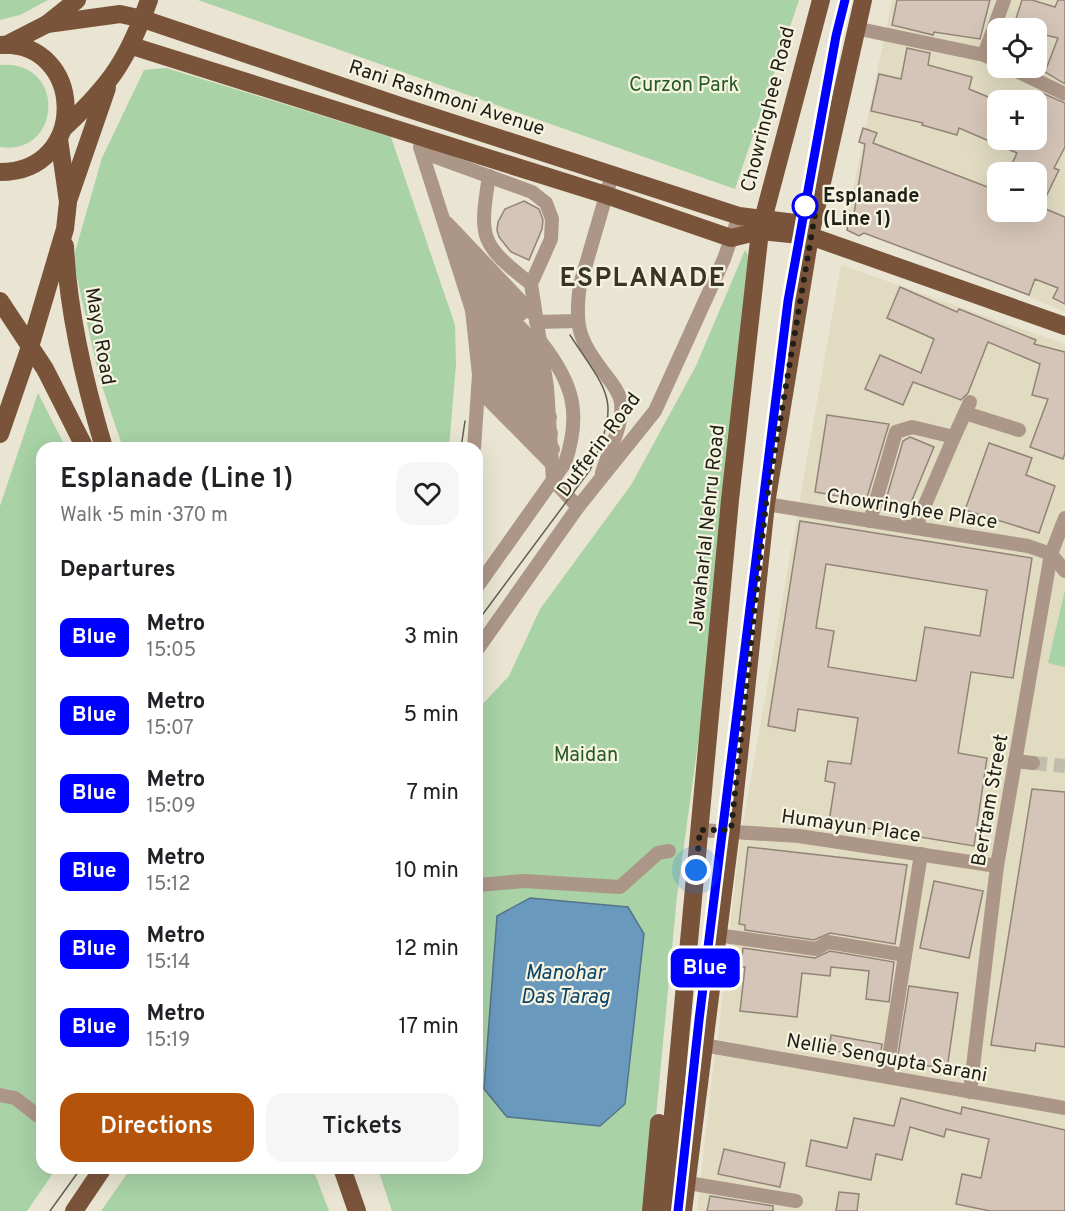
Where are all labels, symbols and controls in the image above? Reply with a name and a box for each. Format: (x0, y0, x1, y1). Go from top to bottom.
map controls (987, 18, 1047, 222)
button: locate (987, 18, 1047, 78)
street label: Chowringhee Road (736, 24, 802, 195)
street label: Rani Rashmoni Avenue (345, 55, 548, 143)
park label: Curzon Park (629, 73, 739, 99)
button: + (987, 90, 1047, 150)
button: − (987, 162, 1047, 222)
place label: Esplanade (Line 1) (823, 184, 919, 233)
marker: Esplanade (Line 1) (792, 193, 818, 219)
district label: ESPLANADE (559, 263, 727, 296)
street label: Mayo Road (78, 286, 120, 387)
street label: Dufferin Road (552, 388, 647, 503)
street label: Jawaharlal Nehru Road (684, 424, 732, 633)
text: Esplanade (Line 1) (60, 462, 294, 498)
button: heart (396, 462, 459, 525)
street label: Chowringhee Place (824, 484, 999, 536)
text: Walk · 5 min · 370 m (60, 503, 228, 529)
text: Departures (60, 557, 176, 584)
text: Metro (147, 611, 205, 638)
text: Blue (72, 624, 117, 651)
text: 3 min (404, 624, 459, 651)
text: 15:05 (147, 638, 196, 664)
text: Metro (147, 689, 205, 716)
text: Blue (72, 702, 117, 729)
text: 5 min (404, 702, 459, 729)
text: 15:07 (147, 716, 194, 742)
street label: Bertram Street (967, 732, 1015, 869)
park label: Maidan (554, 743, 618, 769)
text: Metro (147, 767, 205, 794)
text: Blue (72, 780, 117, 807)
text: 7 min (407, 780, 459, 807)
text: 15:09 (147, 794, 196, 820)
street label: Humayun Place (779, 804, 922, 850)
text: Metro (147, 845, 205, 872)
your location (681, 855, 711, 885)
text: Blue (72, 858, 117, 885)
text: 10 min (395, 858, 459, 885)
text: 15:12 (147, 872, 191, 898)
text: Metro (147, 923, 205, 950)
text: Blue (72, 936, 117, 963)
text: 12 min (396, 936, 459, 963)
line badge: Blue (663, 948, 747, 988)
text: 15:14 (147, 950, 190, 976)
text: Blue (683, 955, 727, 982)
water label: Manohar Das Tarag (520, 960, 610, 1011)
text: Metro (147, 1001, 205, 1028)
text: Blue (72, 1014, 117, 1041)
text: 17 min (399, 1014, 459, 1041)
text: 15:19 (147, 1028, 190, 1054)
street label: Nellie Sengupta Sarani (784, 1028, 989, 1089)
button: Directions (60, 1093, 254, 1162)
button: Tickets (266, 1093, 459, 1162)

